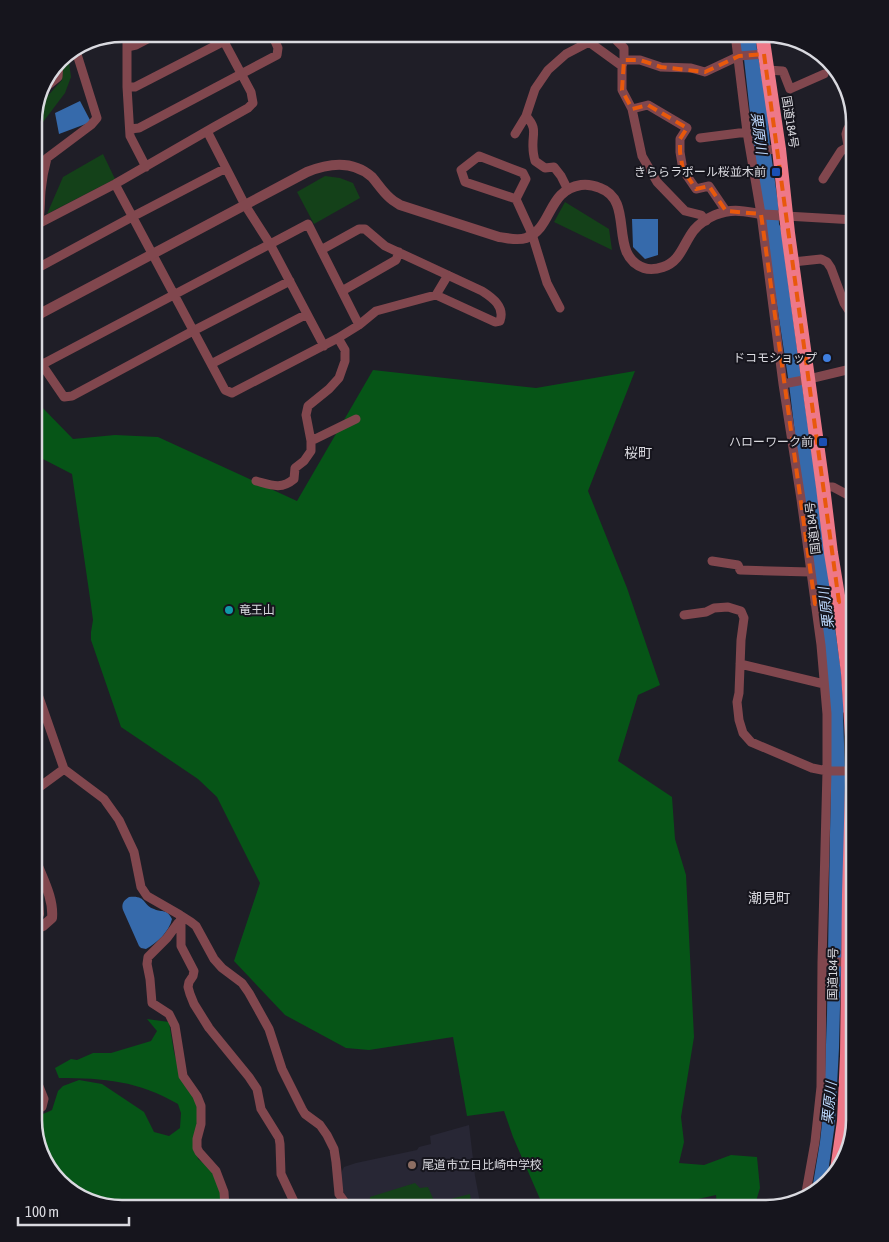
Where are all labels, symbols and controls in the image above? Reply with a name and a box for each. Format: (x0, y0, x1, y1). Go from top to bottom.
street label: 国道184号 (779, 95, 801, 149)
water label: 栗原川 (748, 111, 770, 157)
place label: きららラポール桜並木前 (634, 165, 766, 179)
marker: きららラポール桜並木前 (770, 166, 782, 178)
place label: ドコモショップ (733, 351, 817, 365)
marker: ドコモショップ (821, 352, 833, 364)
place label: ハローワーク前 (729, 435, 813, 449)
marker: ハローワーク前 (817, 436, 829, 448)
district label: 桜町 (624, 445, 652, 461)
street label: 国道184号 (803, 501, 823, 555)
water label: 栗原川 (815, 584, 836, 630)
place label: 竜王山 (239, 603, 275, 617)
marker: 竜王山 (223, 604, 235, 616)
district label: 潮見町 (748, 890, 790, 906)
street label: 国道184号 (826, 947, 840, 1001)
water label: 栗原川 (819, 1079, 839, 1125)
place label: 尾道市立日比崎中学校 (422, 1158, 542, 1172)
marker: 尾道市立日比崎中学校 (406, 1159, 418, 1171)
scale bar (18, 1194, 129, 1226)
text: 100 m (25, 1203, 59, 1220)

